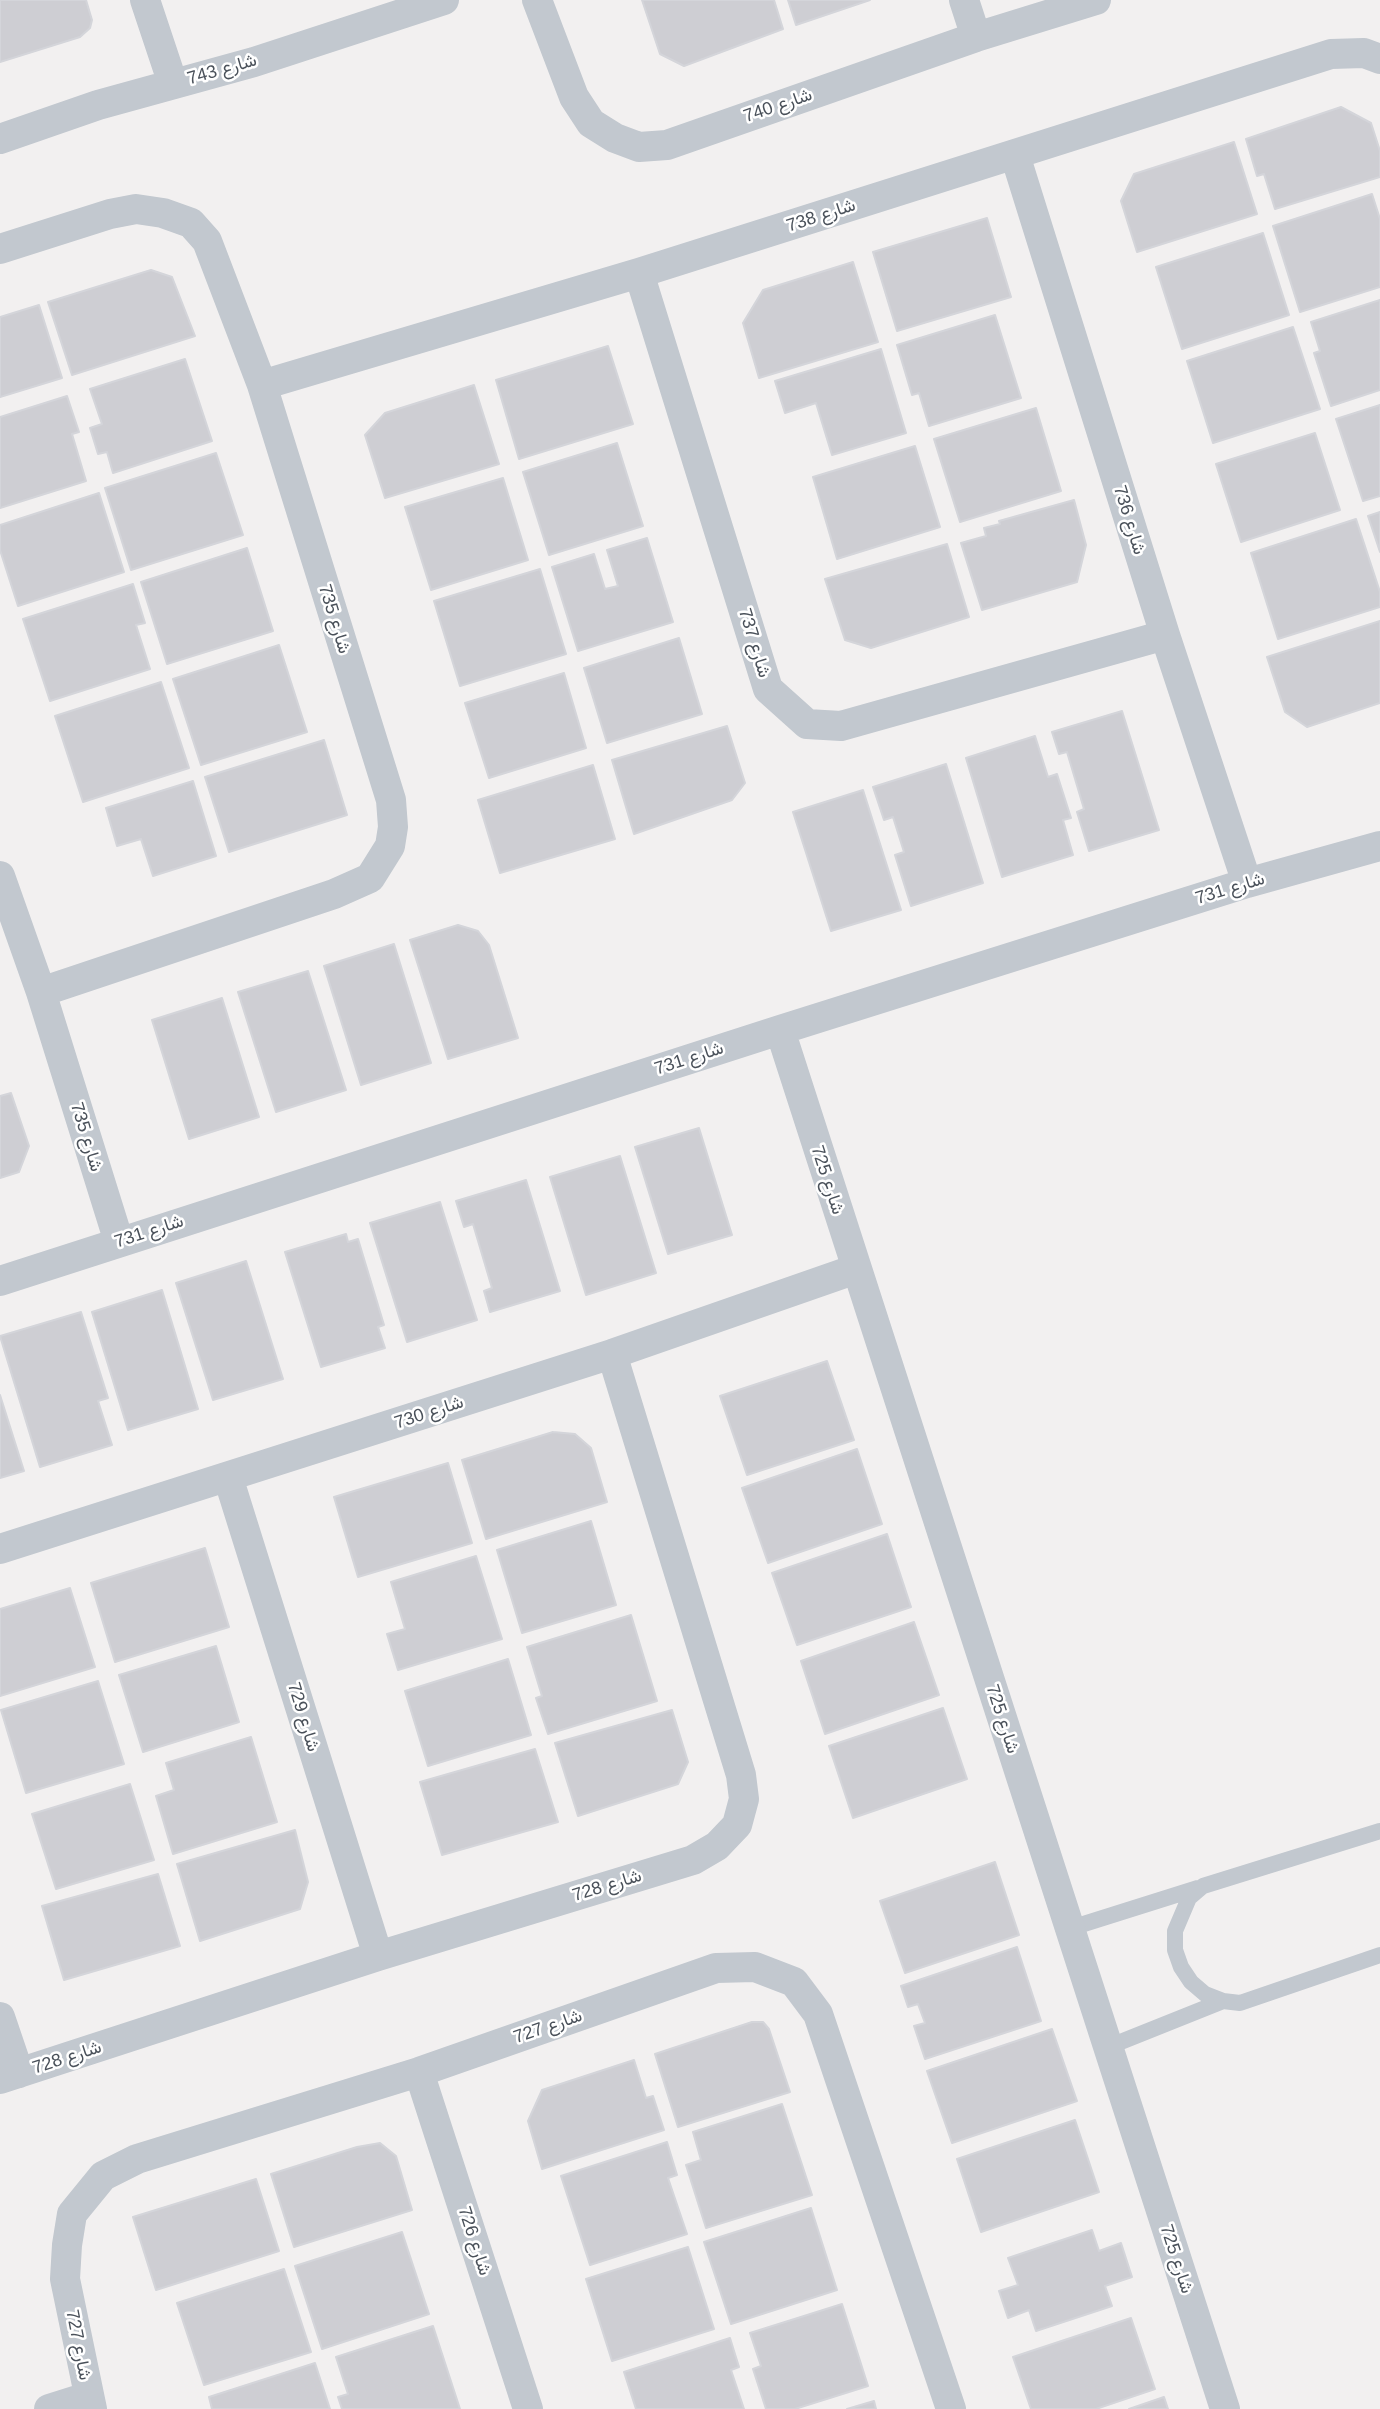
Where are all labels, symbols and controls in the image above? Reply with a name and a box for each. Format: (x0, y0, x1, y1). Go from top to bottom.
street label: شارع 743 (185, 50, 259, 90)
street label: شارع 740 (741, 84, 815, 128)
street label: شارع 738 (784, 195, 858, 237)
street label: شارع 736 (1108, 483, 1150, 557)
street label: شارع 735 (313, 582, 355, 656)
street label: شارع 737 (733, 606, 775, 680)
street label: شارع 731 (1193, 868, 1267, 910)
street label: شارع 731 (652, 1038, 726, 1080)
street label: شارع 735 (65, 1100, 107, 1174)
street label: شارع 725 (806, 1143, 848, 1217)
street label: شارع 731 (112, 1211, 186, 1253)
street label: شارع 730 (392, 1392, 466, 1434)
street label: شارع 729 (282, 1680, 324, 1754)
street label: شارع 725 (981, 1682, 1023, 1756)
street label: شارع 728 (570, 1865, 644, 1907)
street label: شارع 727 (511, 2005, 585, 2049)
street label: شارع 728 (30, 2037, 104, 2079)
street label: شارع 726 (453, 2204, 495, 2278)
street label: شارع 725 (1155, 2222, 1197, 2296)
street label: شارع 727 (61, 2308, 95, 2382)

